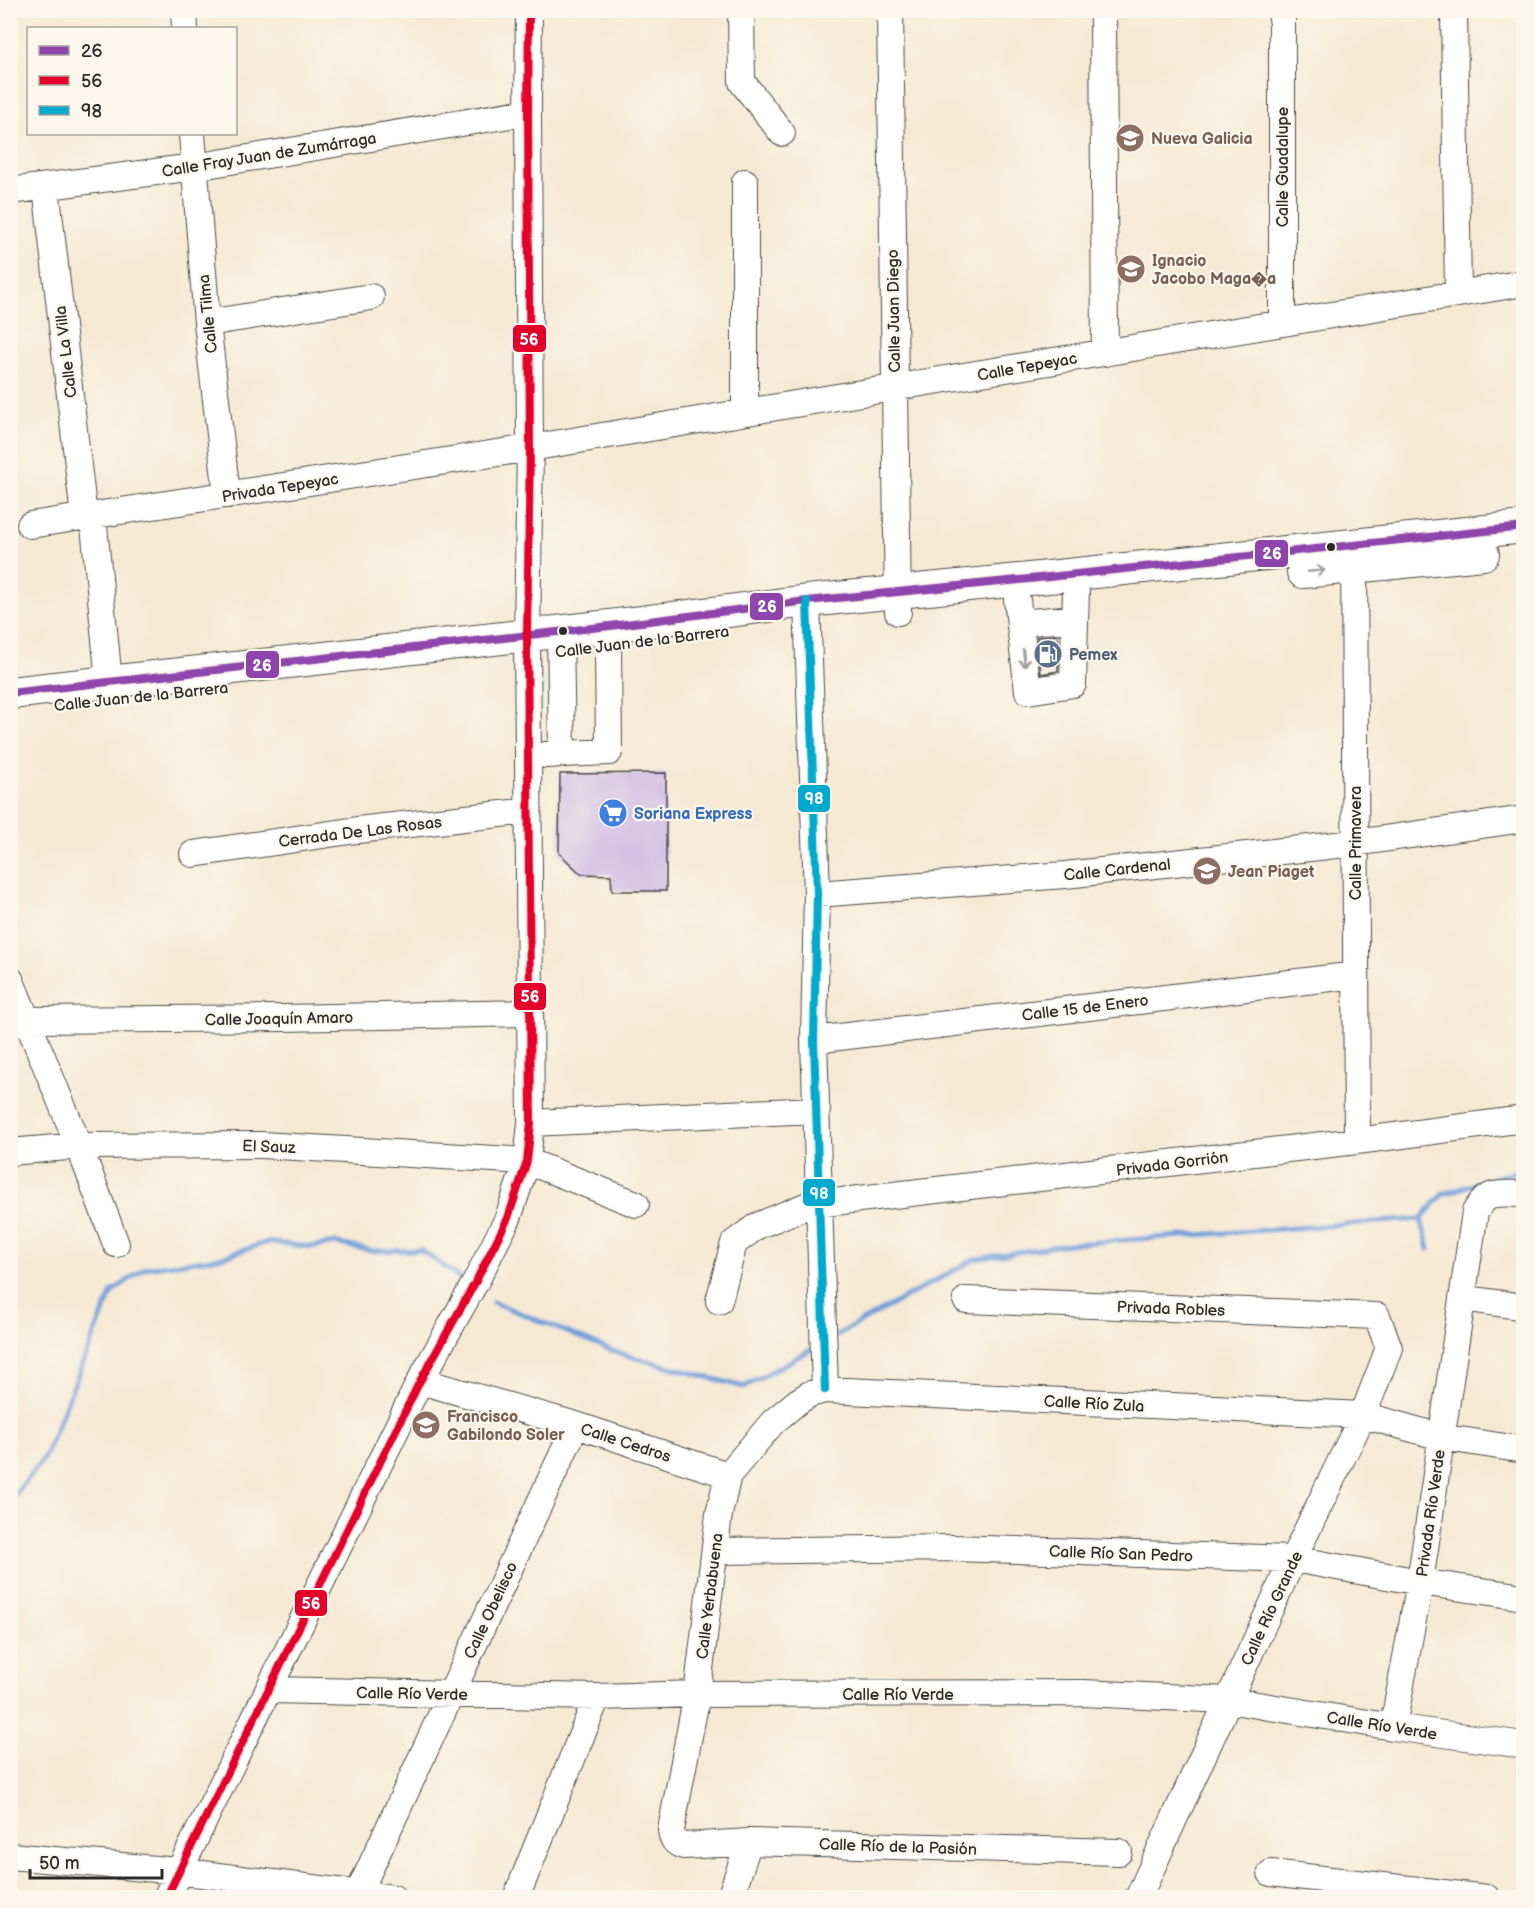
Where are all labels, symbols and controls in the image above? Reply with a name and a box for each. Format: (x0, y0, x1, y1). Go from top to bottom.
legend (27, 27, 237, 135)
text: 26 (81, 41, 103, 62)
text: 56 (81, 71, 102, 92)
text: 98 (81, 101, 102, 122)
street label: Calle Guadalupe (1274, 106, 1293, 227)
school or university icon: Nueva Galicia (1114, 122, 1146, 154)
street label: Calle Fray Juan de Zumárraga (161, 129, 378, 182)
place label: Nueva Galicia (1151, 130, 1253, 149)
street label: Calle Juan Diego (884, 249, 905, 373)
place label: Ignacio Jacobo Maga�a (1152, 252, 1276, 289)
school or university icon: Ignacio Jacobo Maga�a (1115, 253, 1147, 285)
street label: Calle Tilma (195, 273, 222, 354)
street label: Calle La Villa (51, 305, 82, 399)
line badge: 56 (512, 324, 547, 353)
text: 56 (520, 331, 539, 350)
street label: Calle Tepeyac (976, 349, 1079, 386)
street label: Privada Tepeyac (220, 470, 340, 507)
line badge: 26 (1254, 539, 1289, 568)
unlabelled marker (1325, 541, 1337, 553)
text: 26 (1262, 545, 1282, 564)
one-way arrow (1306, 565, 1326, 576)
line badge: 26 (749, 592, 784, 621)
text: 26 (757, 598, 777, 617)
street label: Calle Juan de la Barrera (554, 622, 730, 663)
unlabelled marker (557, 625, 569, 637)
fuel station icon: Pemex (1032, 638, 1064, 670)
place label: Pemex (1069, 646, 1117, 665)
one-way arrow (1019, 647, 1030, 667)
line badge: 26 (245, 650, 280, 679)
text: 26 (252, 657, 272, 676)
street label: Calle Juan de la Barrera (53, 679, 229, 716)
line badge: 98 (797, 784, 831, 813)
street label: Calle Primavera (1347, 786, 1366, 900)
text: 98 (805, 790, 824, 809)
supermarket icon: Soriana Express (597, 797, 629, 829)
place label: Soriana Express (634, 805, 752, 824)
street label: Cerrada De Las Rosas (277, 813, 443, 852)
street label: Calle Cardenal (1063, 855, 1172, 886)
school or university icon: Jean Piaget (1191, 855, 1223, 887)
place label: Jean Piaget (1228, 863, 1315, 882)
line badge: 56 (513, 982, 547, 1011)
text: 56 (521, 988, 540, 1007)
street label: Calle 15 de Enero (1021, 991, 1150, 1026)
street label: Calle Joaquín Amaro (205, 1009, 353, 1030)
street label: El Sauz (242, 1137, 296, 1158)
street label: Privada Gorrión (1115, 1148, 1229, 1181)
line badge: 98 (802, 1178, 836, 1207)
text: 98 (810, 1185, 829, 1204)
street label: Privada Robles (1116, 1298, 1226, 1321)
street label: Calle Río Zula (1043, 1392, 1145, 1417)
place label: Francisco Gabilondo Soler (447, 1408, 565, 1445)
school or university icon: Francisco Gabilondo Soler (410, 1409, 442, 1441)
street label: Calle Cedros (578, 1420, 673, 1467)
street label: Privada Río Verde (1413, 1448, 1450, 1578)
street label: Calle Yerbabuena (693, 1532, 728, 1660)
street label: Calle Río San Pedro (1049, 1542, 1193, 1567)
street label: Calle Río Grande (1238, 1548, 1307, 1669)
street label: Calle Obelisco (461, 1559, 522, 1662)
line badge: 56 (294, 1589, 328, 1617)
text: 56 (302, 1595, 321, 1614)
street label: Calle Río Verde (356, 1684, 468, 1705)
street label: Calle Río Verde (842, 1686, 954, 1705)
street label: Calle Río Verde (1325, 1708, 1439, 1745)
street label: Calle Río de la Pasión (819, 1835, 977, 1860)
scale bar (30, 1842, 162, 1880)
text: 50 m (39, 1853, 80, 1874)

